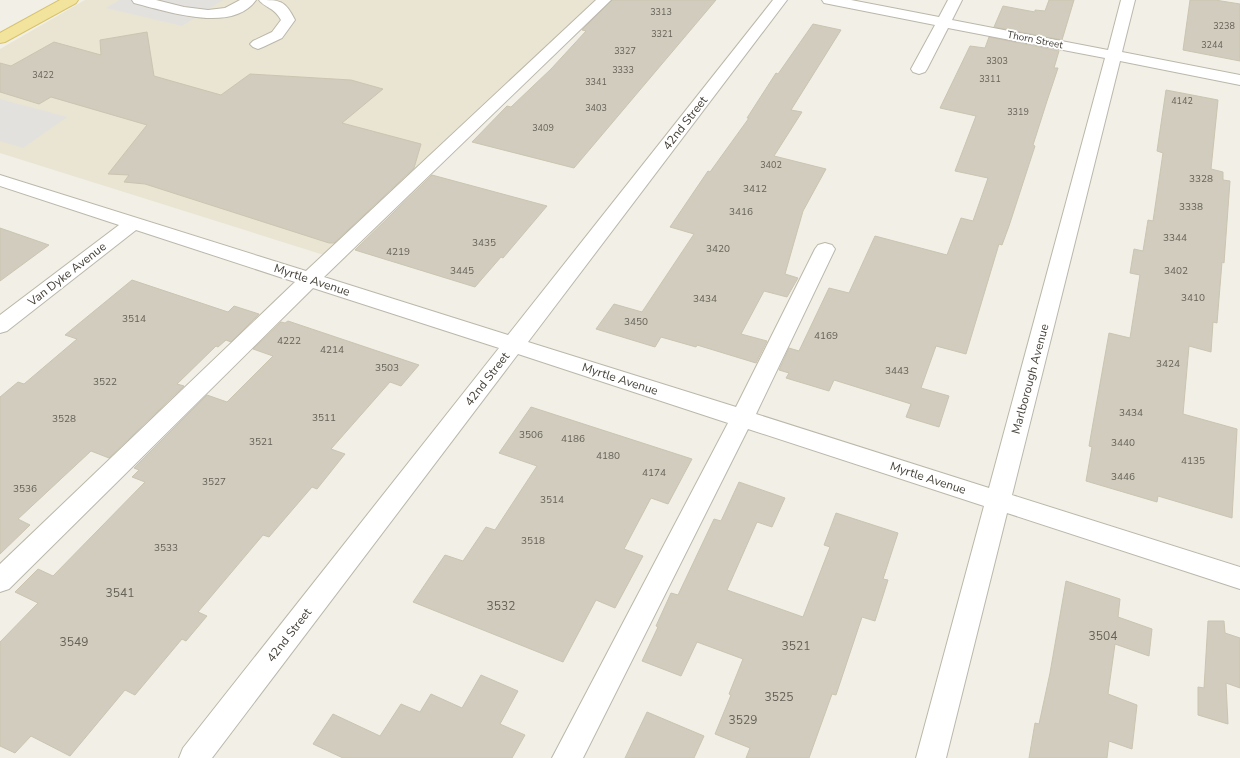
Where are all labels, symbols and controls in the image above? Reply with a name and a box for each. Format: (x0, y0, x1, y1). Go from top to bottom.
house number: 3313 (650, 6, 672, 18)
house number: 3238 (1213, 20, 1235, 32)
house number: 3321 (651, 28, 673, 40)
street label: Thorn Street (1006, 28, 1064, 52)
house number: 3244 (1201, 39, 1223, 51)
house number: 3327 (614, 45, 636, 57)
house number: 3303 (986, 55, 1008, 67)
house number: 3333 (612, 64, 634, 76)
house number: 3422 (32, 69, 54, 81)
house number: 3311 (979, 73, 1001, 85)
house number: 3341 (585, 76, 607, 88)
street label: 42nd Street (659, 92, 712, 153)
house number: 4142 (1171, 95, 1193, 107)
house number: 3403 (585, 102, 607, 114)
house number: 3319 (1007, 106, 1029, 118)
house number: 3409 (532, 122, 554, 134)
house number: 3402 (760, 159, 782, 171)
house number: 3328 (1189, 172, 1213, 186)
house number: 3412 (743, 182, 767, 196)
house number: 3338 (1179, 200, 1203, 214)
house number: 3416 (729, 205, 753, 219)
house number: 3344 (1163, 231, 1187, 245)
house number: 3435 (472, 236, 496, 250)
street label: Van Dyke Avenue (24, 238, 109, 310)
house number: 3420 (706, 242, 730, 256)
house number: 4219 (386, 245, 410, 259)
street label: Myrtle Avenue (272, 260, 352, 300)
house number: 3445 (450, 264, 474, 278)
house number: 3402 (1164, 264, 1188, 278)
house number: 3410 (1181, 291, 1205, 305)
house number: 3434 (693, 292, 717, 306)
house number: 3514 (122, 312, 146, 326)
house number: 3450 (624, 315, 648, 329)
street label: Marlborough Avenue (1008, 322, 1052, 436)
house number: 4169 (814, 329, 838, 343)
house number: 4222 (277, 334, 301, 348)
house number: 4214 (320, 343, 344, 357)
street label: 42nd Street (461, 348, 514, 409)
house number: 3424 (1156, 357, 1180, 371)
street label: Myrtle Avenue (580, 359, 660, 399)
house number: 3503 (375, 361, 399, 375)
house number: 3443 (885, 364, 909, 378)
house number: 3522 (93, 375, 117, 389)
house number: 3434 (1119, 406, 1143, 420)
house number: 3511 (312, 411, 336, 425)
house number: 3528 (52, 412, 76, 426)
house number: 3506 (519, 428, 543, 442)
house number: 4186 (561, 432, 585, 446)
house number: 3521 (249, 435, 273, 449)
house number: 3440 (1111, 436, 1135, 450)
house number: 4180 (596, 449, 620, 463)
house number: 4135 (1181, 454, 1205, 468)
street label: Myrtle Avenue (888, 458, 968, 498)
house number: 4174 (642, 466, 666, 480)
house number: 3446 (1111, 470, 1135, 484)
house number: 3527 (202, 475, 226, 489)
house number: 3536 (13, 482, 37, 496)
house number: 3514 (540, 493, 564, 507)
house number: 3518 (521, 534, 545, 548)
house number: 3533 (154, 541, 178, 555)
house number: 3541 (106, 585, 134, 601)
house number: 3532 (487, 598, 515, 614)
street label: 42nd Street (263, 604, 316, 665)
house number: 3504 (1089, 628, 1117, 644)
house number: 3549 (60, 634, 88, 650)
house number: 3521 (782, 638, 810, 654)
house number: 3525 (765, 689, 793, 705)
house number: 3529 (729, 712, 757, 728)

